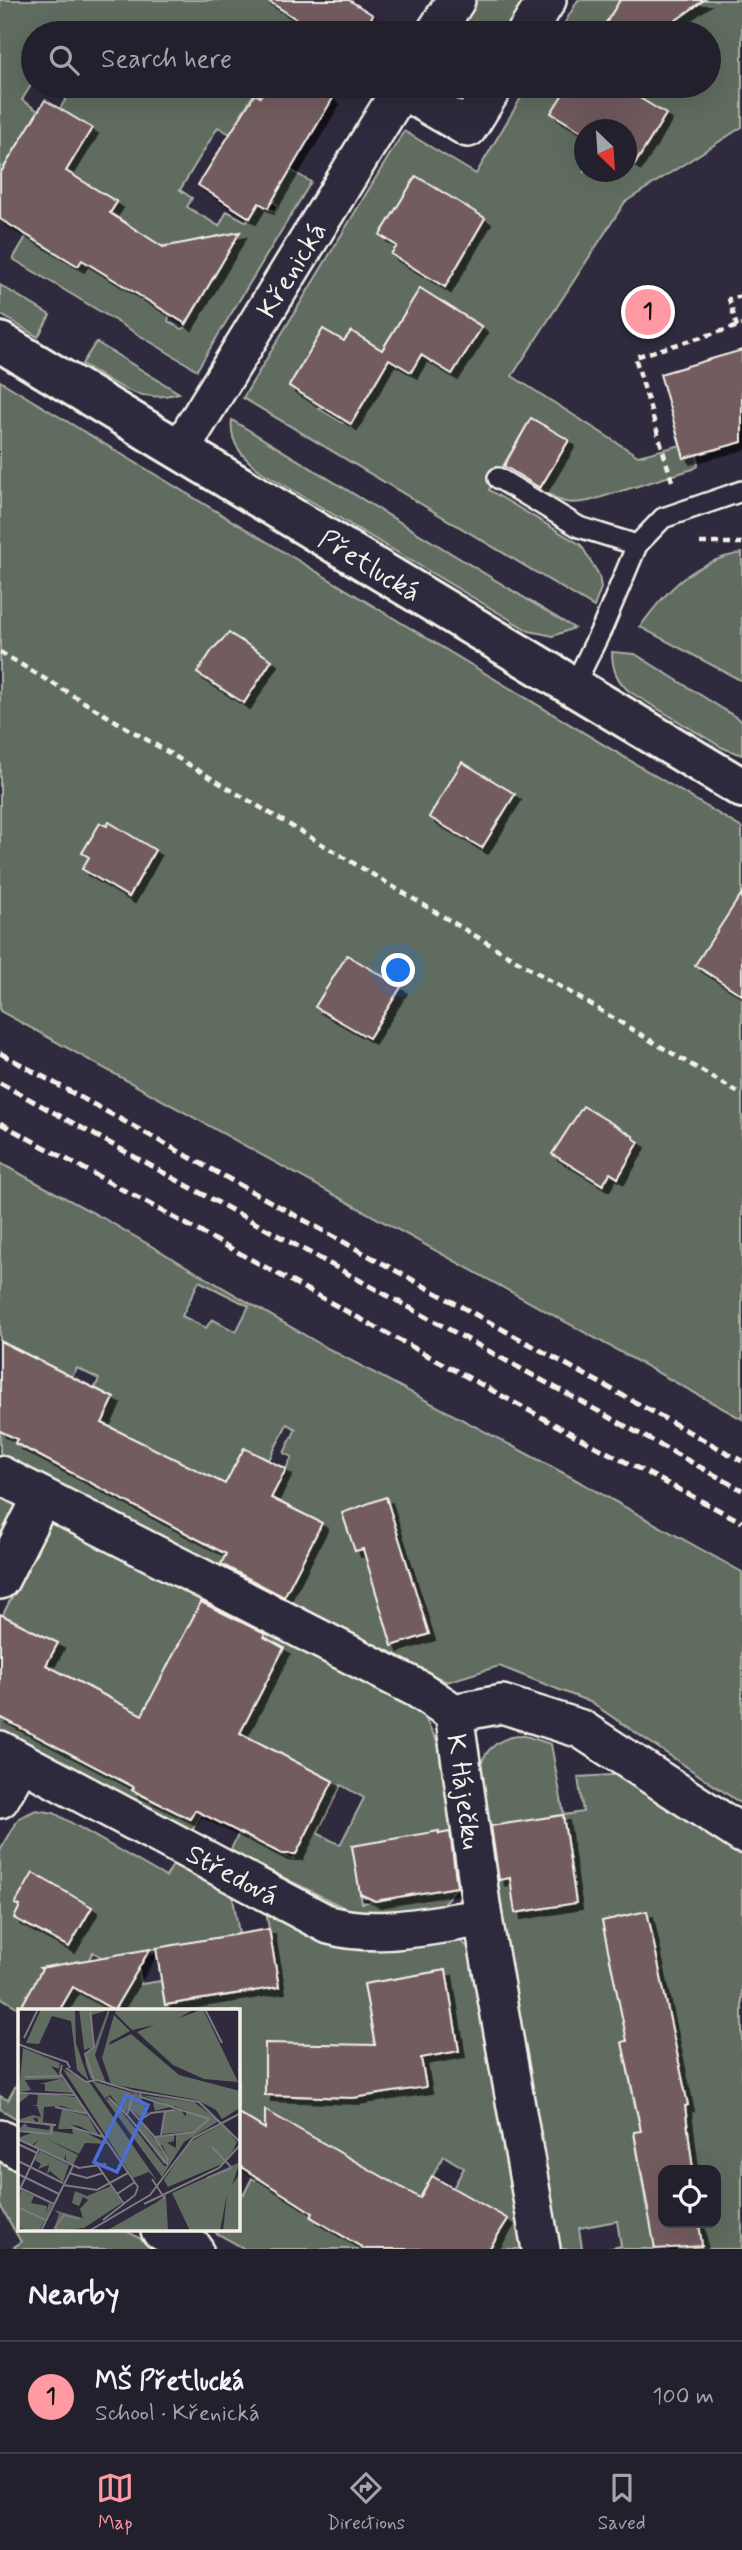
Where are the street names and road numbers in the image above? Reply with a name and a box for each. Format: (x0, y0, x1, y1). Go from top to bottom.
street label: Křenická (249, 215, 337, 326)
street label: Přetlucká (311, 522, 427, 612)
street label: K Háječku (436, 1732, 489, 1852)
street label: Středová (179, 1836, 285, 1916)

